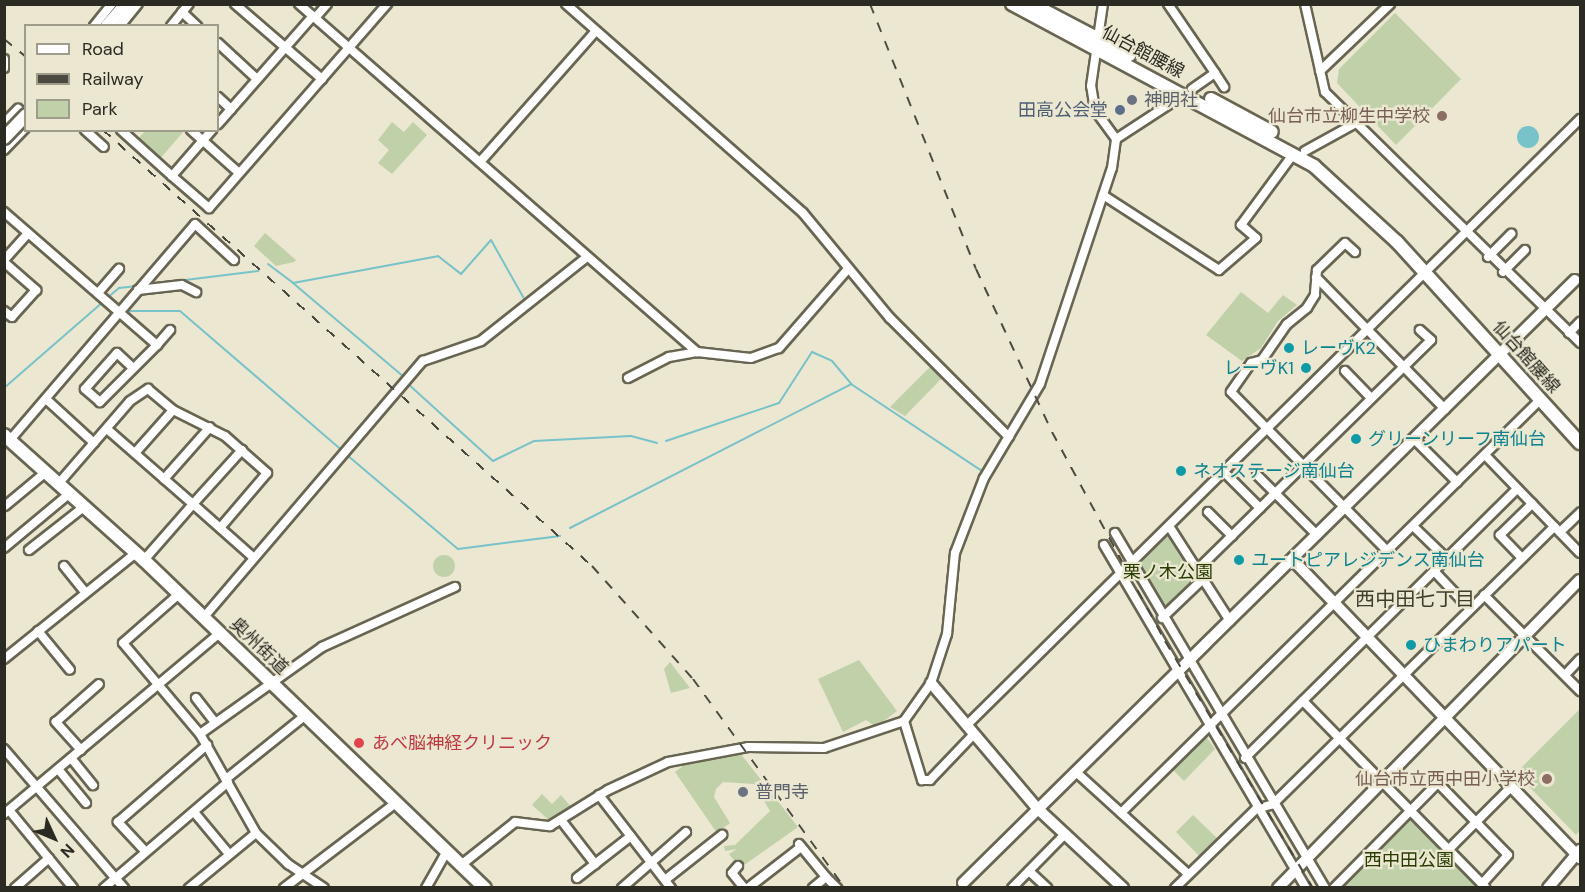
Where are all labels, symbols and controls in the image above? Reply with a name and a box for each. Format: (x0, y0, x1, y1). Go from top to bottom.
street label: 仙台館腰線 (1098, 21, 1188, 83)
legend (24, 24, 219, 132)
text: Road (82, 37, 124, 61)
text: Railway (82, 67, 144, 91)
place label: 神明社 (1144, 89, 1198, 111)
marker: 神明社 (1125, 93, 1139, 107)
text: Park (82, 97, 118, 121)
place label: 田高公会堂 (1018, 99, 1108, 121)
marker: 田高公会堂 (1113, 103, 1127, 117)
place label: 仙台市立柳生中学校 (1268, 105, 1430, 127)
marker: 仙台市立柳生中学校 (1435, 109, 1449, 123)
street label: 仙台館腰線 (1488, 316, 1564, 398)
place label: レーヴK2 (1301, 337, 1376, 359)
marker: レーヴK2 (1282, 341, 1296, 355)
place label: レーヴK1 (1224, 357, 1294, 379)
marker: レーヴK1 (1299, 361, 1313, 375)
place label: グリーンリーフ南仙台 (1368, 428, 1548, 450)
marker: グリーンリーフ南仙台 (1349, 432, 1363, 446)
place label: ネオステージ南仙台 (1193, 460, 1355, 482)
marker: ネオステージ南仙台 (1174, 464, 1188, 478)
place label: ユートピアレジデンス南仙台 (1251, 549, 1485, 571)
marker: ユートピアレジデンス南仙台 (1232, 553, 1246, 567)
park label: 栗ノ木公園 (1123, 561, 1213, 583)
district label: 西中田七丁目 (1355, 587, 1475, 611)
street label: 奥州街道 (226, 613, 292, 679)
place label: ひまわりアパート (1423, 634, 1567, 656)
marker: ひまわりアパート (1404, 638, 1418, 652)
place label: あべ脳神経クリニック (372, 732, 552, 754)
marker: あべ脳神経クリニック (350, 734, 368, 752)
place label: 仙台市立西中田小学校 (1355, 768, 1535, 790)
marker: 仙台市立西中田小学校 (1540, 772, 1554, 786)
place label: 普門寺 (755, 781, 809, 803)
marker: 普門寺 (736, 785, 750, 799)
north arrow (24, 808, 84, 868)
text: N (56, 839, 79, 862)
park label: 西中田公園 (1364, 849, 1454, 871)

